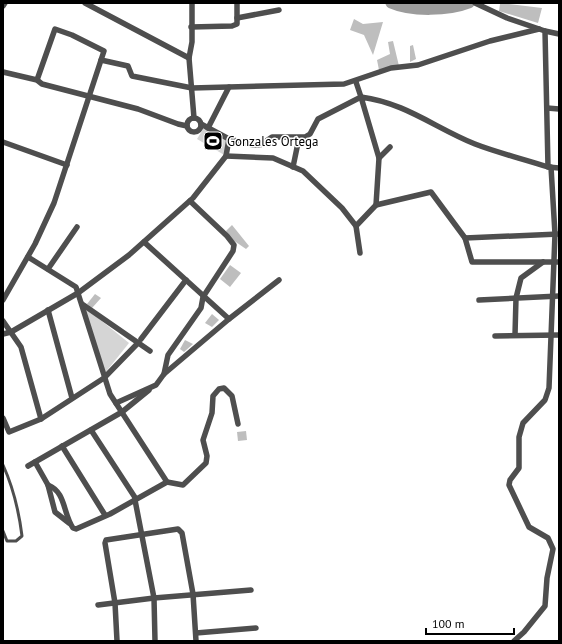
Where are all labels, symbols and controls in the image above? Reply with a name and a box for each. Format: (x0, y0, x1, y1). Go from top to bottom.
sports icon: Gonzales Ortega (202, 130, 224, 152)
place label: Gonzales Ortega (227, 133, 319, 150)
scale bar (426, 610, 514, 636)
text: 100 m (432, 616, 465, 631)

